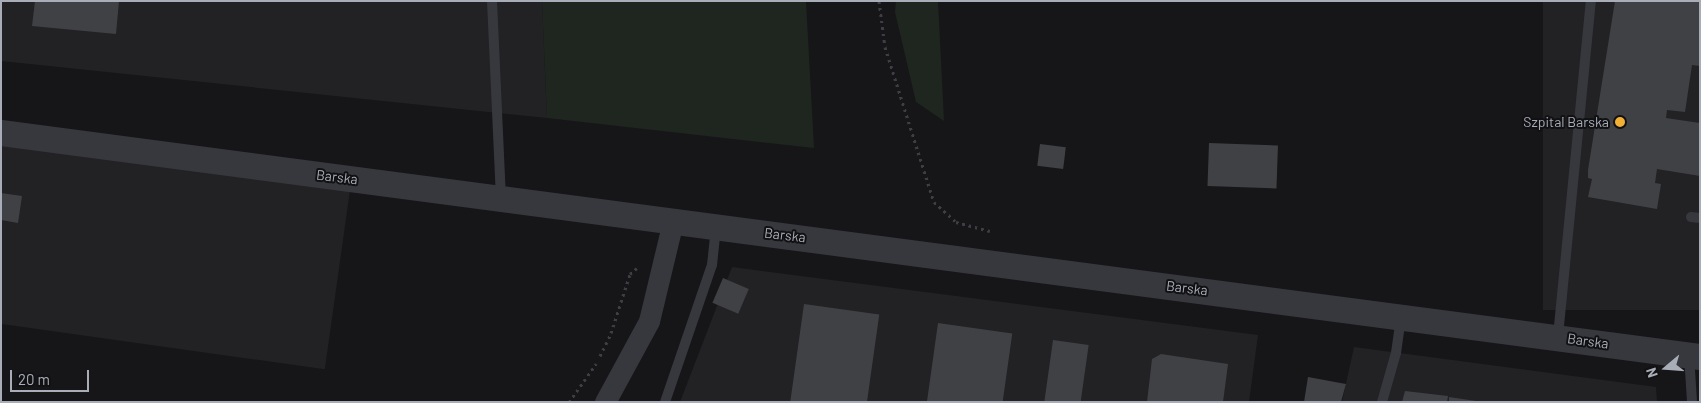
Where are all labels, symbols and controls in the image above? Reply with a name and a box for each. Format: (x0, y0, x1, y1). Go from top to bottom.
place label: Szpital Barska (1523, 114, 1609, 130)
marker: Szpital Barska (1613, 115, 1627, 129)
street label: Barska (315, 166, 359, 188)
street label: Barska (763, 224, 807, 246)
street label: Barska (1165, 277, 1209, 299)
street label: Barska (1566, 330, 1610, 352)
north arrow (1641, 343, 1691, 393)
scale bar (12, 360, 91, 392)
text: N (1642, 366, 1661, 380)
text: 20 m (18, 370, 50, 388)

